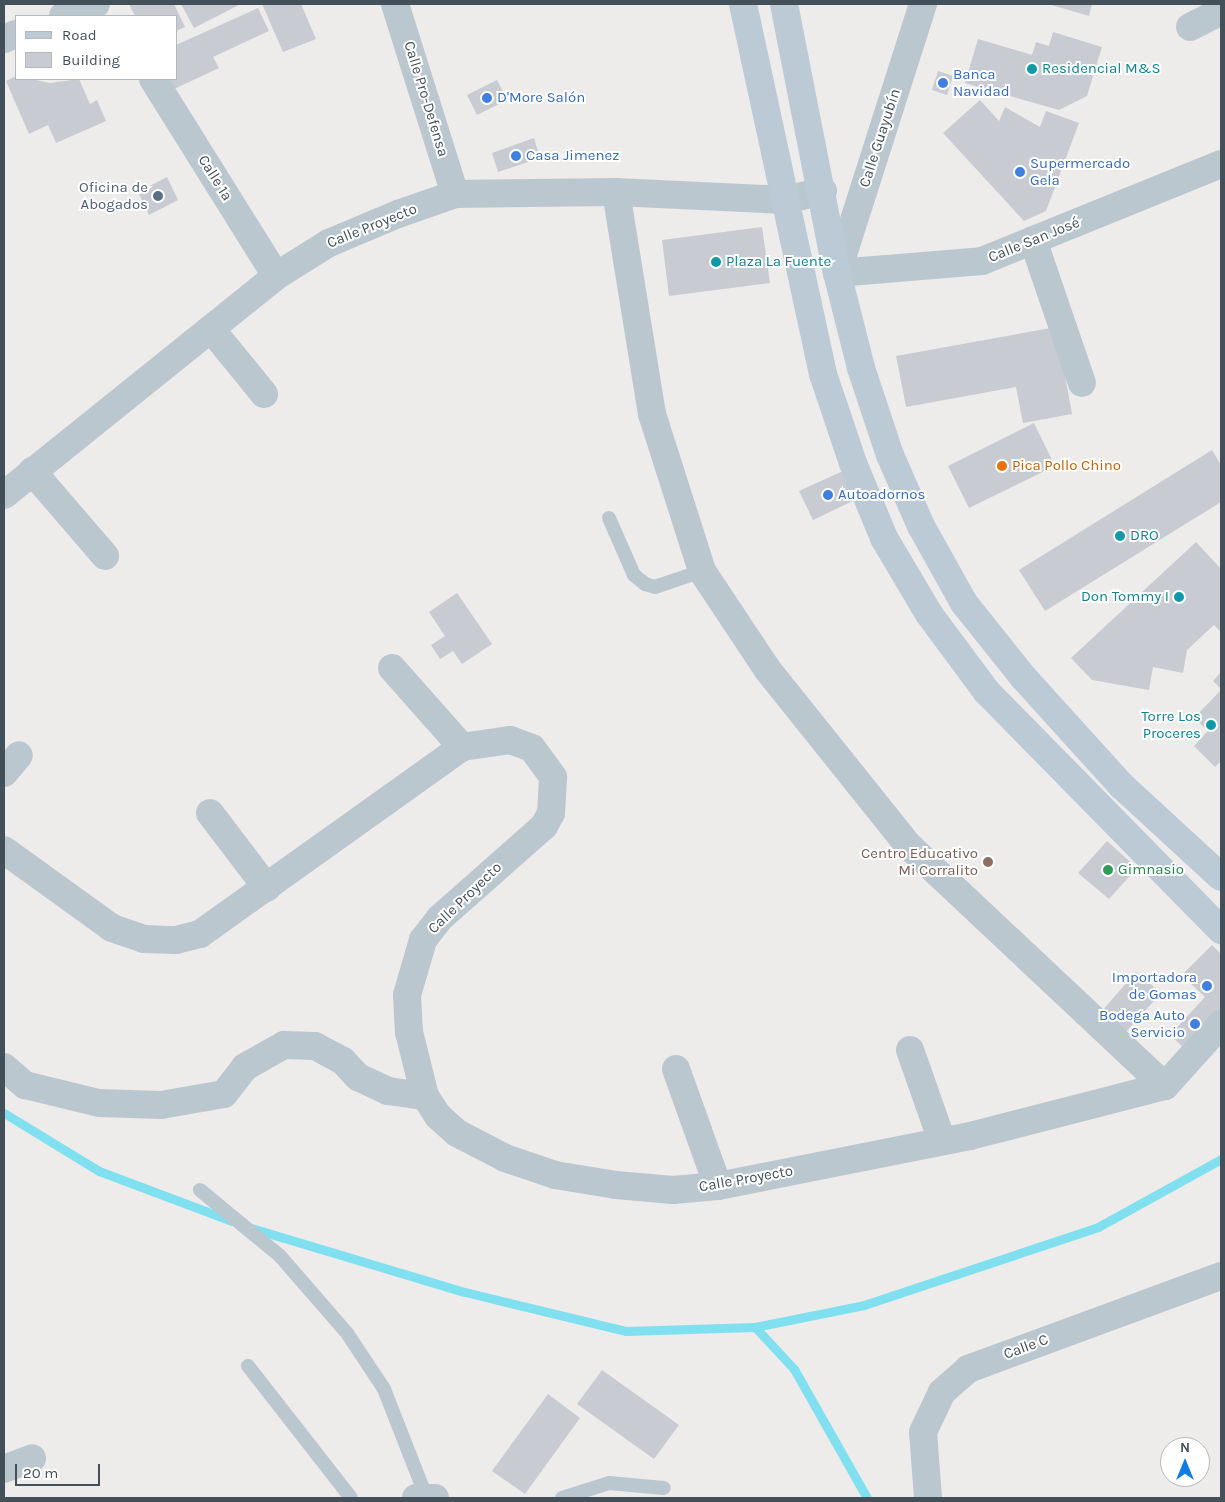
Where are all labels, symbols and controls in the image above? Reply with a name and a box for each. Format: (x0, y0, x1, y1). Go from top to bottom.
legend (15, 15, 178, 80)
text: Road (62, 26, 97, 44)
street label: Calle Pro-Defensa (400, 39, 452, 159)
text: Building (62, 51, 120, 69)
place label: Residencial M&S (1042, 60, 1161, 78)
marker: Residencial M&S (1026, 63, 1038, 75)
place label: Banca Navidad (953, 65, 1010, 100)
marker: Banca Navidad (937, 77, 949, 89)
street label: Calle Guayubín (856, 86, 904, 190)
place label: D'More Salón (497, 89, 585, 107)
marker: D'More Salón (481, 92, 493, 104)
place label: Casa Jimenez (526, 147, 619, 165)
marker: Casa Jimenez (510, 150, 522, 162)
street label: Calle 1a (194, 152, 236, 204)
place label: Supermercado Gela (1030, 154, 1130, 189)
marker: Supermercado Gela (1014, 166, 1026, 178)
place label: Oficina de Abogados (79, 178, 148, 213)
marker: Oficina de Abogados (152, 190, 164, 202)
street label: Calle Proyecto (324, 200, 420, 252)
street label: Calle San José (986, 214, 1082, 266)
place label: Plaza La Fuente (726, 253, 831, 271)
marker: Plaza La Fuente (710, 256, 722, 268)
place label: Pica Pollo Chino (1012, 457, 1121, 475)
marker: Pica Pollo Chino (996, 460, 1008, 472)
place label: Autoadornos (838, 486, 925, 504)
marker: Autoadornos (822, 489, 834, 501)
place label: DRO (1130, 527, 1159, 545)
marker: DRO (1114, 530, 1126, 542)
place label: Don Tommy I (1081, 588, 1169, 606)
marker: Don Tommy I (1173, 591, 1185, 603)
place label: Torre Los Proceres (1141, 707, 1201, 742)
marker: Torre Los Proceres (1205, 719, 1217, 731)
place label: Centro Educativo Mi Corralito (861, 844, 978, 879)
marker: Centro Educativo Mi Corralito (982, 856, 994, 868)
street label: Calle Proyecto (424, 858, 506, 938)
place label: Gimnasio (1118, 861, 1184, 879)
marker: Gimnasio (1102, 864, 1114, 876)
place label: Importadora de Gomas (1112, 968, 1197, 1003)
marker: Importadora de Gomas (1201, 980, 1213, 992)
place label: Bodega Auto Servicio (1099, 1006, 1185, 1041)
marker: Bodega Auto Servicio (1189, 1018, 1201, 1030)
street label: Calle Proyecto (698, 1162, 794, 1196)
street label: Calle C (1001, 1331, 1051, 1363)
north arrow (1160, 1437, 1210, 1487)
text: N (1180, 1439, 1190, 1456)
scale bar (18, 1454, 102, 1486)
text: 20 m (23, 1464, 58, 1482)

